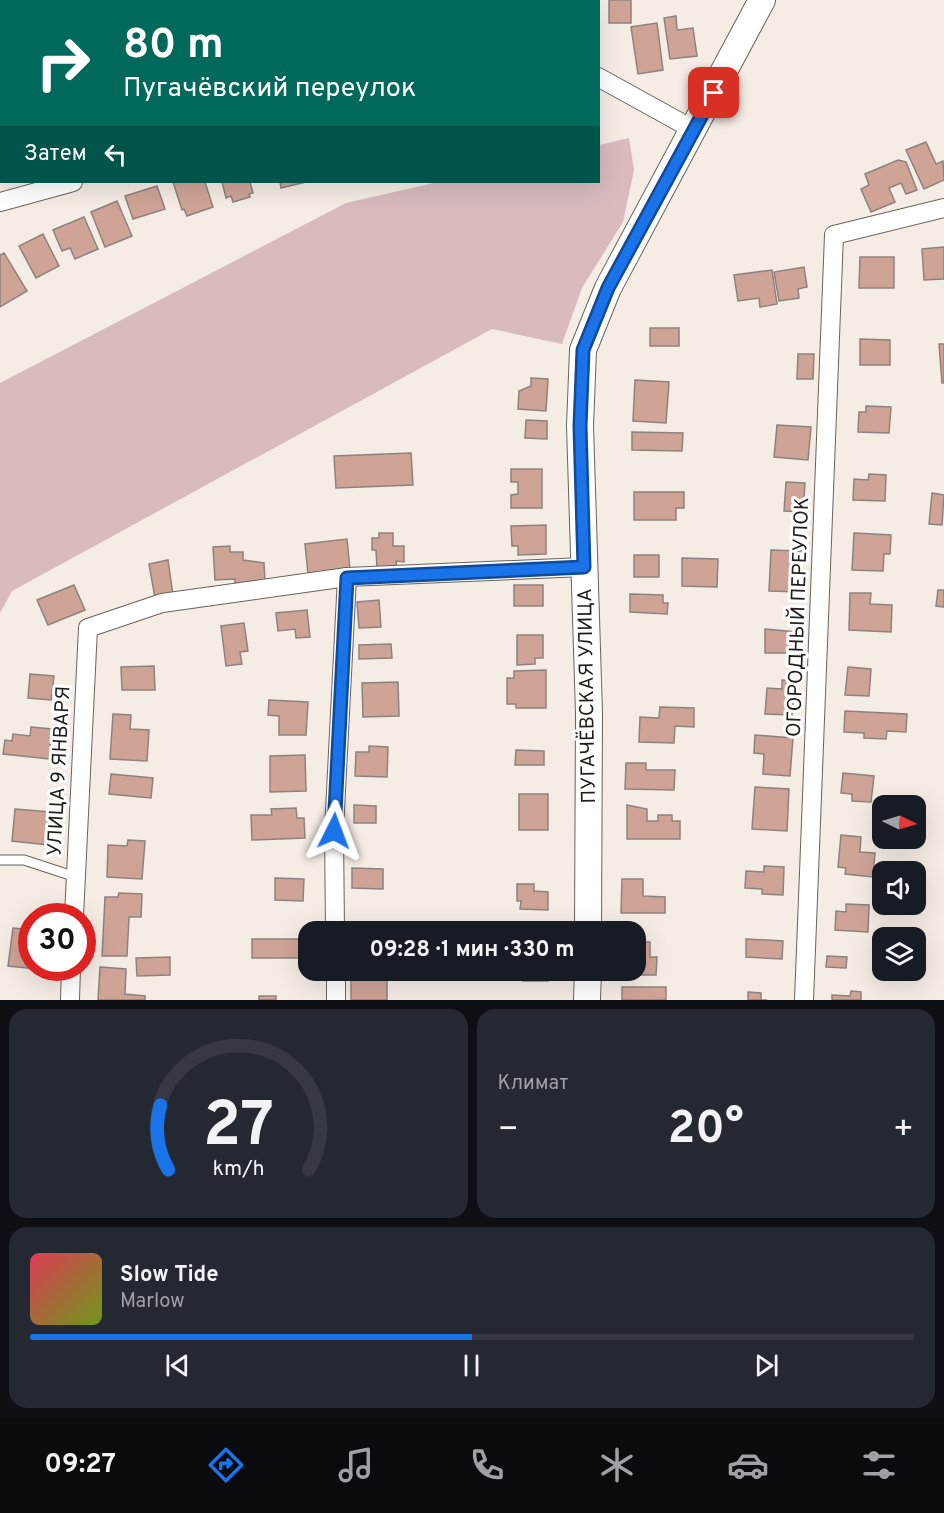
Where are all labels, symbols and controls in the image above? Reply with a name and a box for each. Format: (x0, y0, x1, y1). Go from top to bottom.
text: 80 m (123, 20, 224, 73)
icon: right (24, 24, 102, 102)
pin (688, 67, 739, 118)
text: Пугачёвский переулок (123, 72, 417, 106)
icon: arrive (697, 76, 730, 109)
icon: left (99, 138, 132, 171)
text: Затем (24, 141, 87, 168)
street label: ОГОРОДНЫЙ ПЕРЕУЛОК (780, 497, 816, 737)
street label: ПУГАЧЁВСКАЯ УЛИЦА (572, 588, 603, 804)
street label: УЛИЦА 9 ЯНВАРЯ (43, 685, 77, 857)
north arrow (872, 795, 926, 849)
map controls (872, 795, 926, 981)
position arrow (302, 799, 366, 863)
button: sound (872, 861, 926, 915)
speed limit sign: 30 (18, 903, 96, 981)
button: layers (872, 927, 926, 981)
text: 09:28 · 1 мин · 330 m (369, 937, 575, 964)
text: Климат (498, 1071, 568, 1097)
text: 27 (203, 1089, 274, 1168)
text: 20° (668, 1102, 744, 1159)
text: − (498, 1110, 519, 1152)
text: + (893, 1110, 914, 1152)
text: km/h (212, 1157, 264, 1184)
text: Slow Tide (120, 1262, 219, 1289)
text: Marlow (120, 1289, 184, 1315)
icon: previous (161, 1349, 194, 1382)
icon: pause (455, 1349, 488, 1382)
icon: next (750, 1349, 783, 1382)
icon: directions (205, 1444, 247, 1486)
icon: music (335, 1444, 377, 1486)
icon: phone (466, 1444, 508, 1486)
icon: climate (596, 1444, 638, 1486)
icon: car (727, 1444, 769, 1486)
icon: filters (858, 1444, 900, 1486)
text: 09:27 (44, 1448, 116, 1482)

